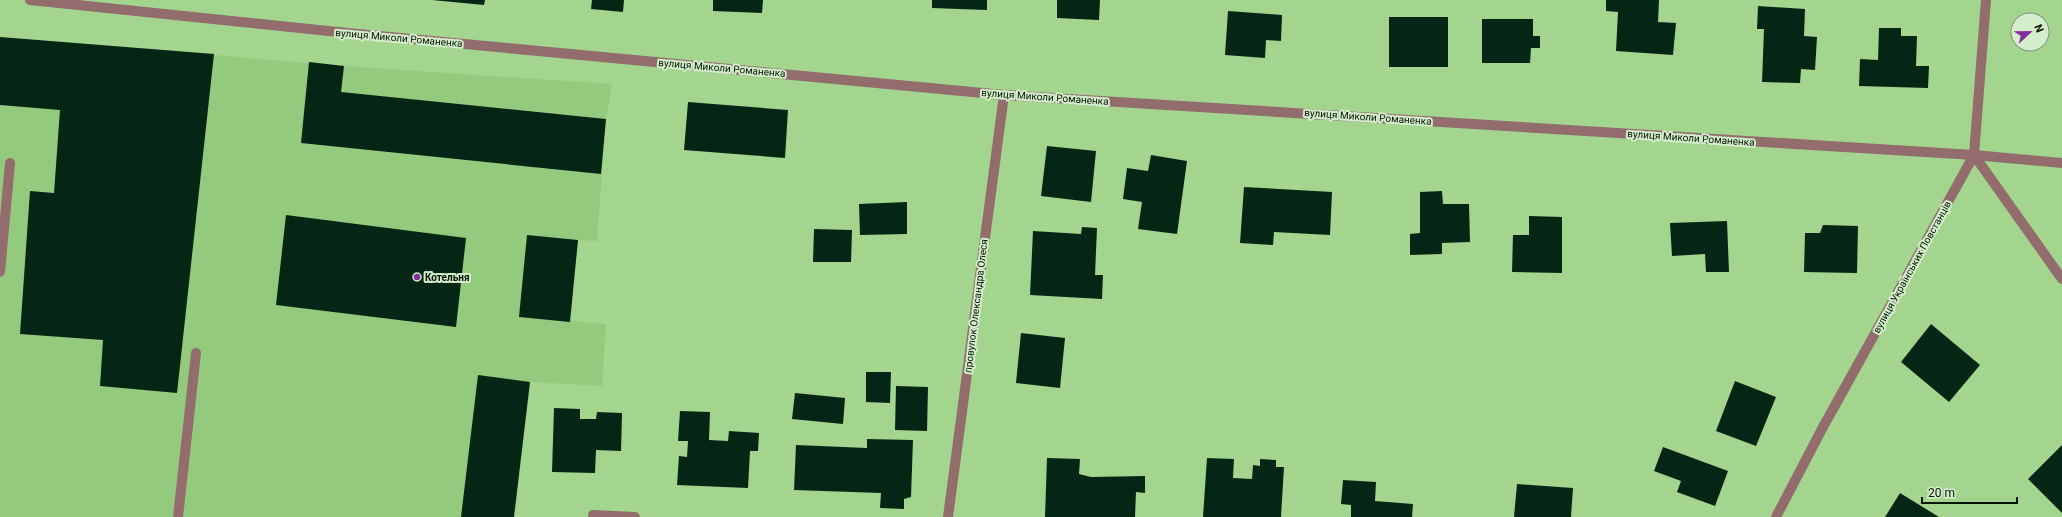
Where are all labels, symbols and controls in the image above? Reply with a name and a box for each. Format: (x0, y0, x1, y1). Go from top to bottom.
north arrow (2010, 12, 2050, 52)
text: N (2031, 22, 2046, 35)
street label: вулиця Миколи Романенка (335, 27, 463, 49)
street label: вулиця Миколи Романенка (658, 57, 786, 79)
street label: вулиця Миколи Романенка (981, 87, 1109, 107)
street label: вулиця Миколи Романенка (1304, 107, 1432, 127)
street label: вулиця Миколи Романенка (1627, 128, 1755, 148)
street label: вулиця Українських Повстанців (1871, 199, 1953, 335)
street label: провулок Олександра Олеся (962, 239, 990, 373)
marker: Котельня (412, 272, 422, 282)
place label: Котельня (425, 272, 470, 283)
scale bar (1922, 479, 2017, 505)
text: 20 m (1928, 486, 1955, 500)

